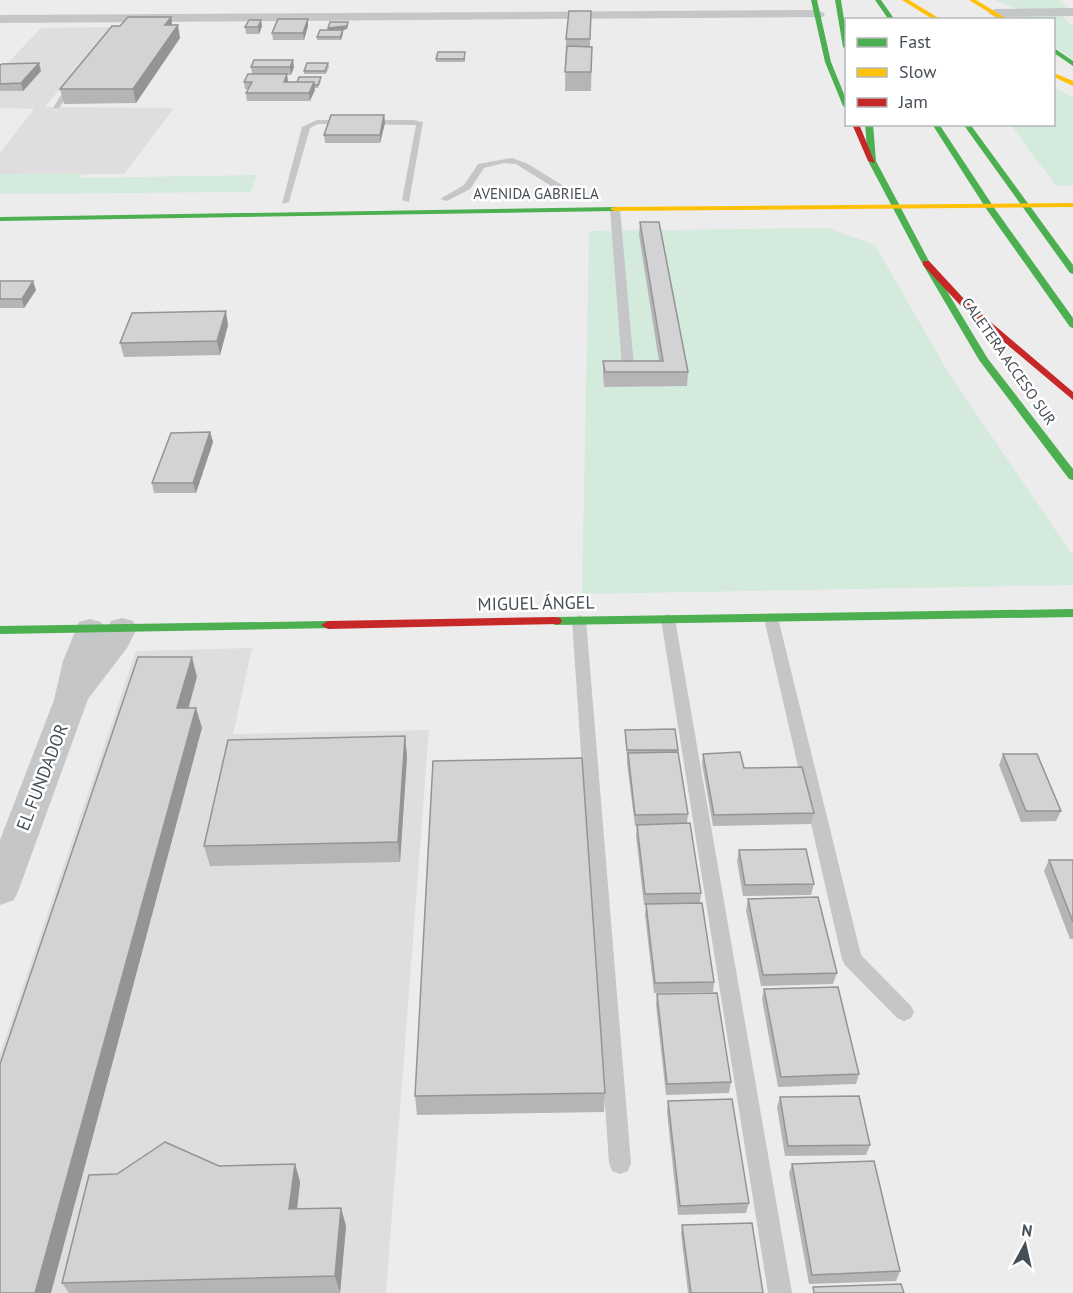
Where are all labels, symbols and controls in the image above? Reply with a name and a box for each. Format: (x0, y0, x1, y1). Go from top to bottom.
legend (845, 18, 1055, 126)
text: Fast (899, 30, 931, 53)
text: Slow (899, 60, 937, 83)
text: Jam (898, 90, 928, 113)
street label: AVENIDA GABRIELA (473, 184, 599, 203)
street label: CALETERA ACCESO SUR (958, 294, 1060, 429)
street label: MIGUEL ÁNGEL (477, 590, 595, 616)
street label: EL FUNDADOR (11, 720, 73, 834)
north arrow (995, 1215, 1055, 1275)
text: N (1020, 1220, 1034, 1241)

